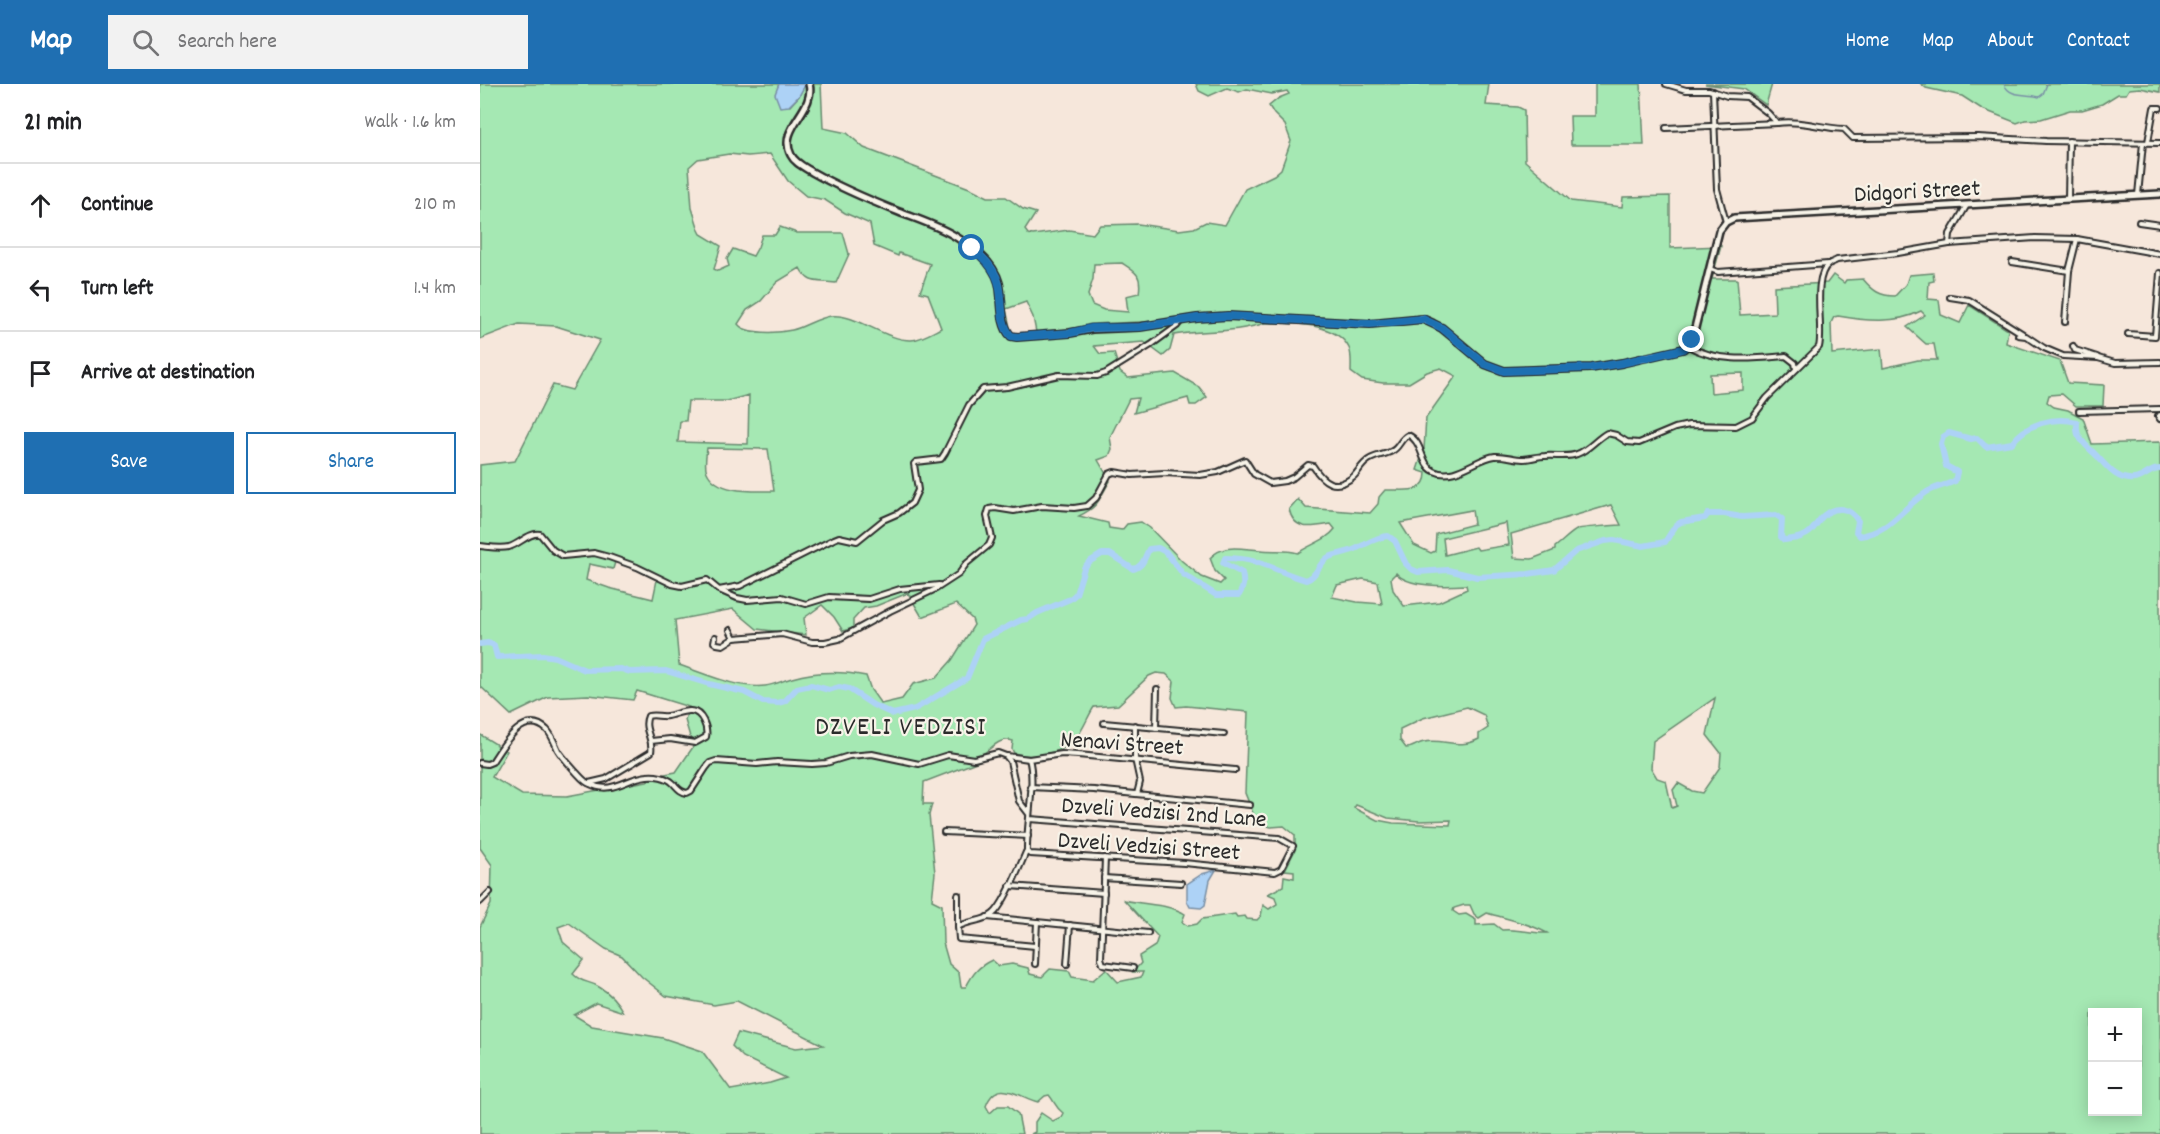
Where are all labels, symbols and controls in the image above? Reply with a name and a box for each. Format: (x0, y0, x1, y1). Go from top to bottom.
search box (108, 15, 528, 69)
text: Map (30, 22, 72, 62)
icon: search (129, 26, 162, 59)
text: Search here (177, 27, 277, 58)
text: Home (1845, 27, 1889, 57)
text: Map (1922, 27, 1954, 57)
text: About (1987, 27, 2034, 57)
text: Contact (2067, 27, 2130, 57)
text: 21 min (24, 105, 82, 142)
text: Walk · 1.6 km (364, 109, 456, 137)
street label: Didgori Street (1853, 173, 1981, 213)
icon: ahead (24, 189, 57, 222)
text: Continue (81, 190, 153, 221)
text: 210 m (414, 191, 456, 219)
route start (958, 234, 984, 260)
icon: left (24, 273, 57, 306)
text: Turn left (81, 274, 153, 305)
text: 1.4 km (413, 275, 456, 303)
route end (1678, 326, 1704, 352)
icon: arrive (24, 357, 57, 390)
text: Arrive at destination (81, 358, 255, 389)
button: Save (24, 432, 234, 494)
button: Share (246, 432, 456, 494)
district label: DZVELI VEDZISI (815, 710, 987, 747)
street label: Nenavi Street (1059, 724, 1184, 766)
street label: Dzveli Vedzisi 2nd Lane (1060, 790, 1268, 838)
street label: Dzveli Vedzisi Street (1056, 825, 1241, 871)
map controls (2088, 1008, 2142, 1116)
button: + (2088, 1008, 2142, 1062)
button: − (2088, 1062, 2142, 1116)

